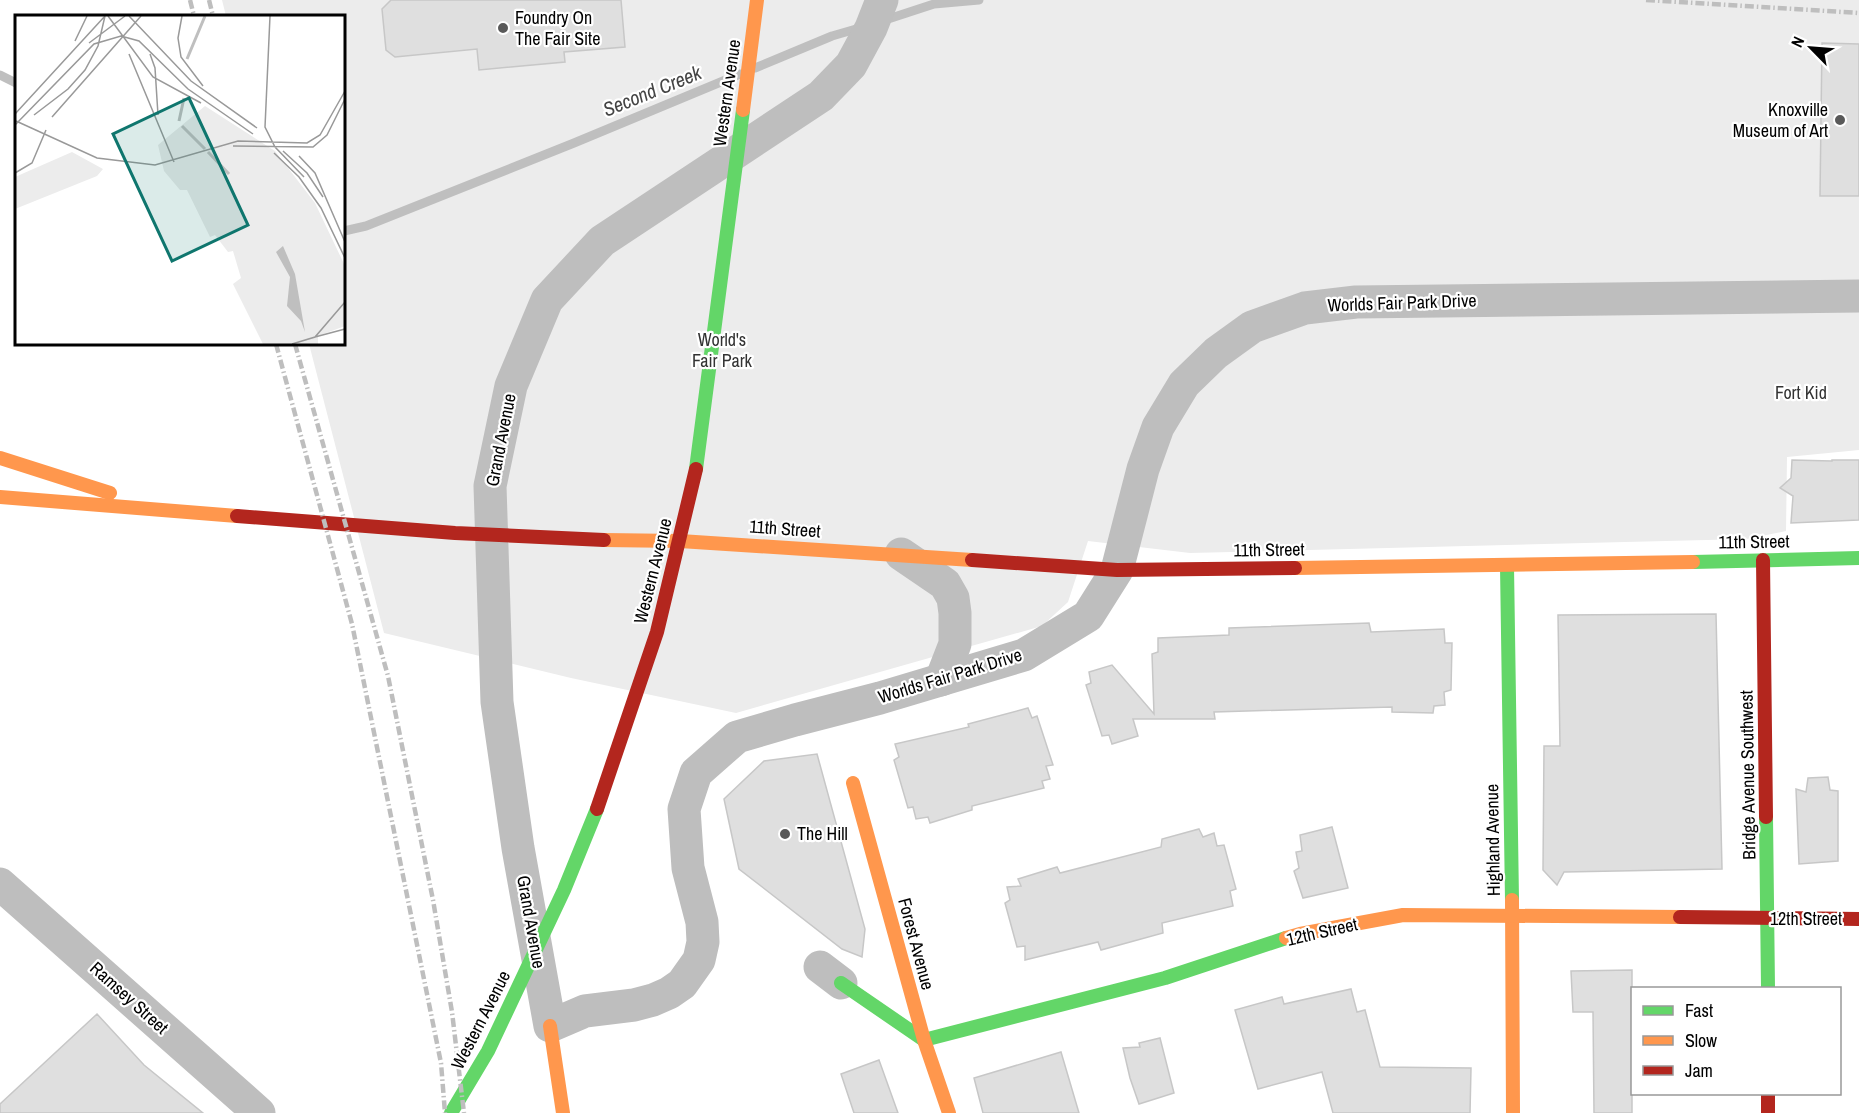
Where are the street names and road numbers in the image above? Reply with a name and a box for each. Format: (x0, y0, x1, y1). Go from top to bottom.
street label: Western Avenue (707, 38, 746, 148)
street label: Worlds Fair Park Drive (1327, 287, 1477, 318)
street label: Grand Avenue (479, 391, 522, 488)
street label: 11th Street (749, 514, 821, 543)
street label: Western Avenue (627, 516, 678, 626)
street label: 11th Street (1718, 528, 1790, 555)
street label: 11th Street (1233, 536, 1305, 563)
street label: Worlds Fair Park Drive (875, 642, 1025, 709)
street label: Bridge Avenue Southwest (1734, 690, 1761, 860)
street label: Highland Avenue (1479, 784, 1506, 896)
street label: Grand Avenue (511, 873, 552, 970)
street label: Forest Avenue (892, 895, 941, 993)
street label: 12th Street (1770, 906, 1842, 931)
street label: 12th Street (1284, 911, 1360, 952)
street label: Ramsey Street (85, 956, 174, 1040)
street label: Western Avenue (445, 966, 516, 1073)

